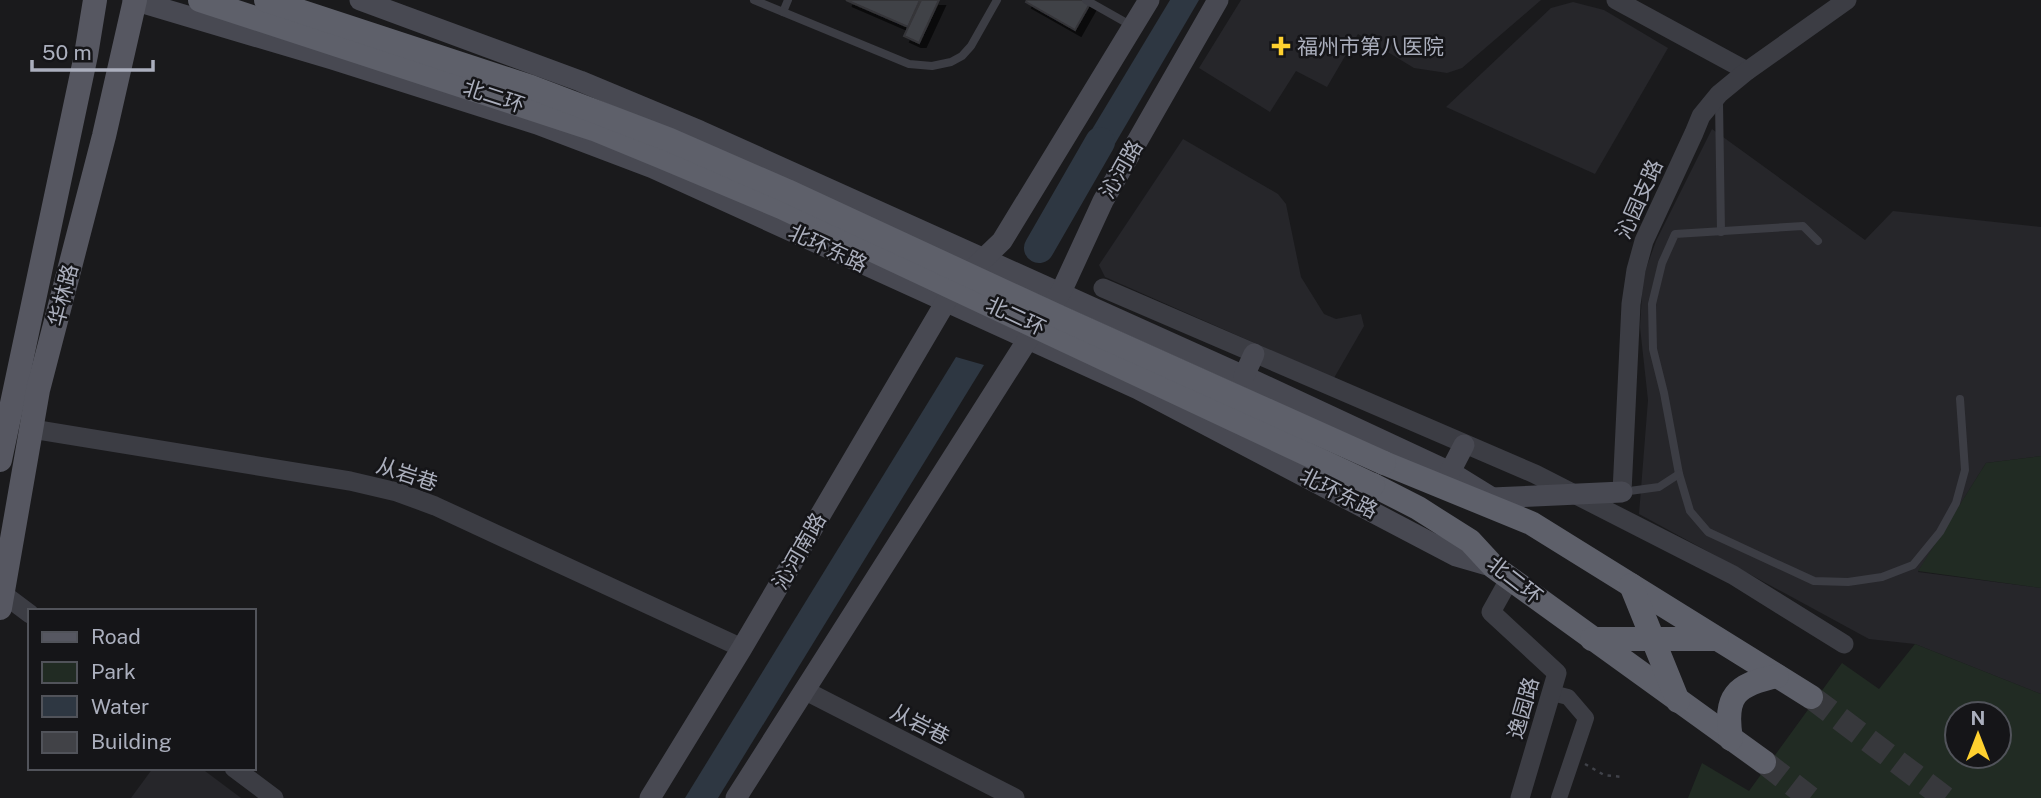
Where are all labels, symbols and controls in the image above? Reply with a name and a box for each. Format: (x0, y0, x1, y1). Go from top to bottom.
scale bar (32, 28, 152, 72)
place label: 福州市第八医院 (1297, 34, 1444, 59)
marker: 福州市第八医院 (1271, 36, 1291, 56)
text: 50 m (42, 40, 92, 65)
street label: 北二环 (460, 74, 528, 118)
street label: 沁河路 (1094, 135, 1148, 203)
street label: 沁园支路 (1610, 156, 1668, 242)
street label: 北环东路 (785, 219, 871, 277)
street label: 华林路 (43, 261, 83, 329)
street label: 北二环 (982, 291, 1050, 341)
street label: 从岩巷 (373, 452, 441, 496)
street label: 北环东路 (1296, 463, 1382, 523)
street label: 沁河南路 (767, 508, 831, 594)
street label: 北二环 (1482, 551, 1548, 609)
legend (28, 609, 256, 770)
text: Road (91, 624, 141, 649)
text: Park (91, 659, 136, 684)
street label: 逸园路 (1502, 674, 1544, 742)
text: Water (91, 694, 149, 719)
street label: 从岩巷 (886, 699, 954, 749)
north arrow (1943, 700, 2013, 770)
text: N (1971, 707, 1985, 729)
text: Building (91, 729, 172, 754)

